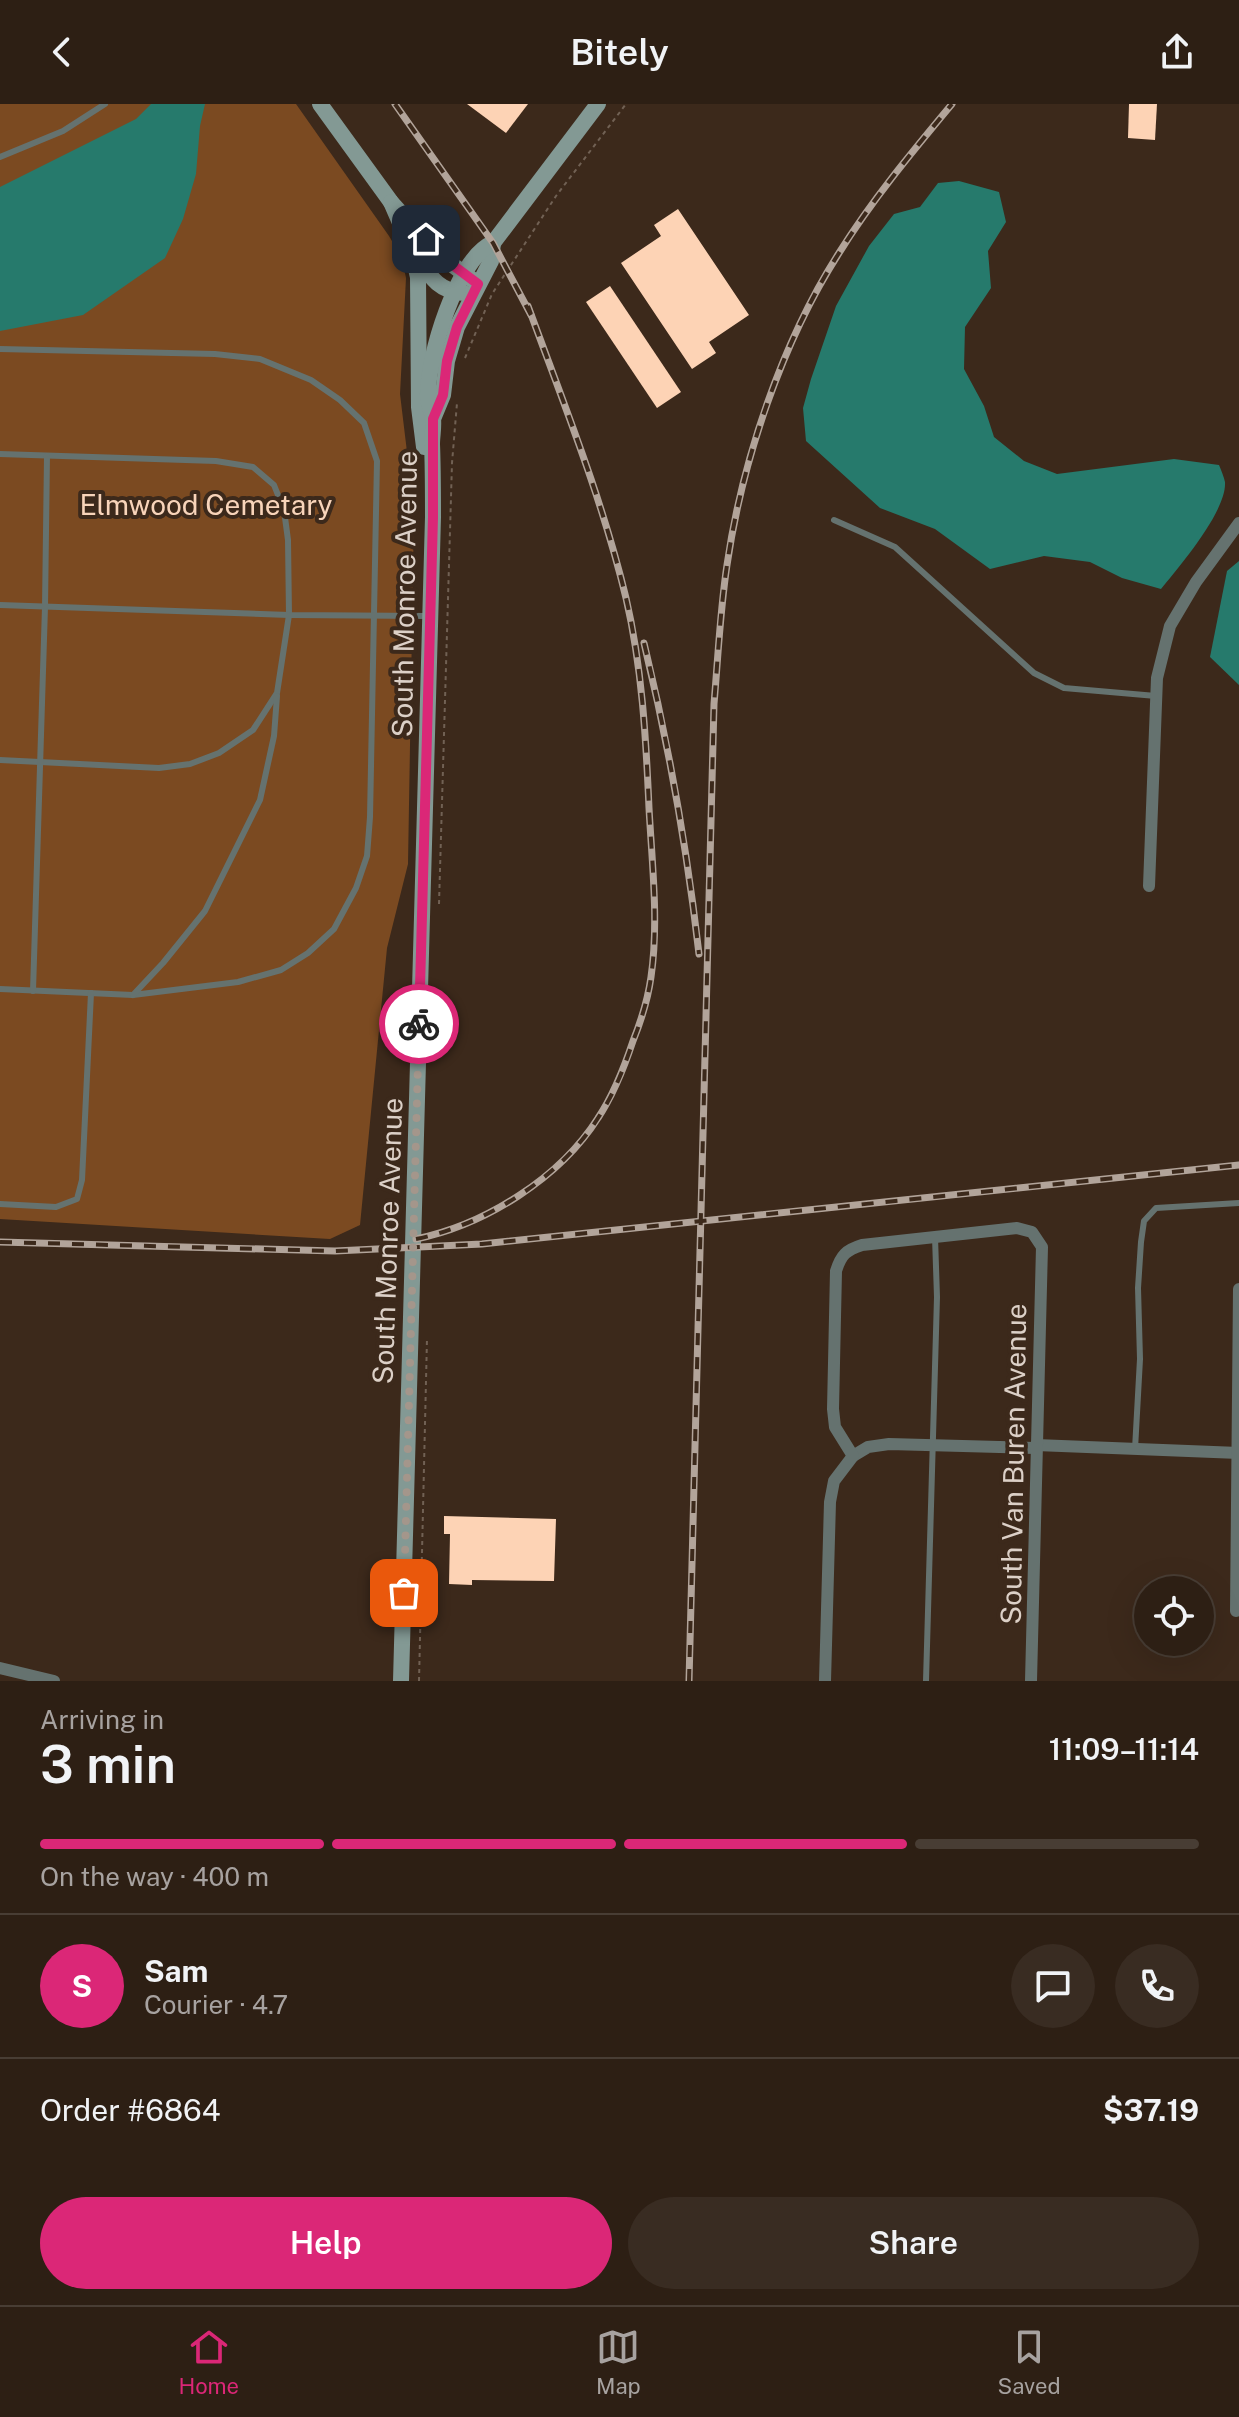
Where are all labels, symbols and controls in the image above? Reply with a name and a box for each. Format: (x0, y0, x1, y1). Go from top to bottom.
icon: back (40, 30, 84, 74)
icon: share (1155, 30, 1199, 74)
text: Bitely (570, 31, 669, 73)
pin (392, 205, 460, 273)
icon: home (404, 217, 448, 261)
street label: South Monroe Avenue (385, 451, 423, 737)
park label: Elmwood Cemetary (80, 488, 332, 521)
courier (379, 984, 459, 1064)
icon: bike (397, 1002, 441, 1046)
street label: South Monroe Avenue (366, 1097, 408, 1385)
street label: South Van Buren Avenue (994, 1303, 1032, 1625)
pin (370, 1559, 438, 1627)
icon: bag (382, 1571, 426, 1615)
map controls (1134, 1576, 1214, 1656)
button: locate (1134, 1576, 1214, 1656)
text: Arriving in (40, 1704, 164, 1735)
text: 11:09–11:14 (1049, 1731, 1199, 1767)
text: 3 min (40, 1734, 176, 1795)
text: On the way · 400 m (40, 1861, 269, 1892)
button: chat (1011, 1944, 1095, 2028)
button: phone (1115, 1944, 1199, 2028)
text: Sam (144, 1953, 208, 1989)
text: S (72, 1968, 92, 2004)
text: Courier · 4.7 (144, 1989, 288, 2020)
text: Order #6864 (40, 2092, 221, 2128)
text: $37.19 (1103, 2092, 1199, 2128)
button: Help (40, 2197, 612, 2289)
button: Share (628, 2197, 1199, 2289)
tab: Home (178, 2325, 239, 2399)
tab: Map (596, 2325, 641, 2399)
tab: Saved (998, 2325, 1061, 2399)

